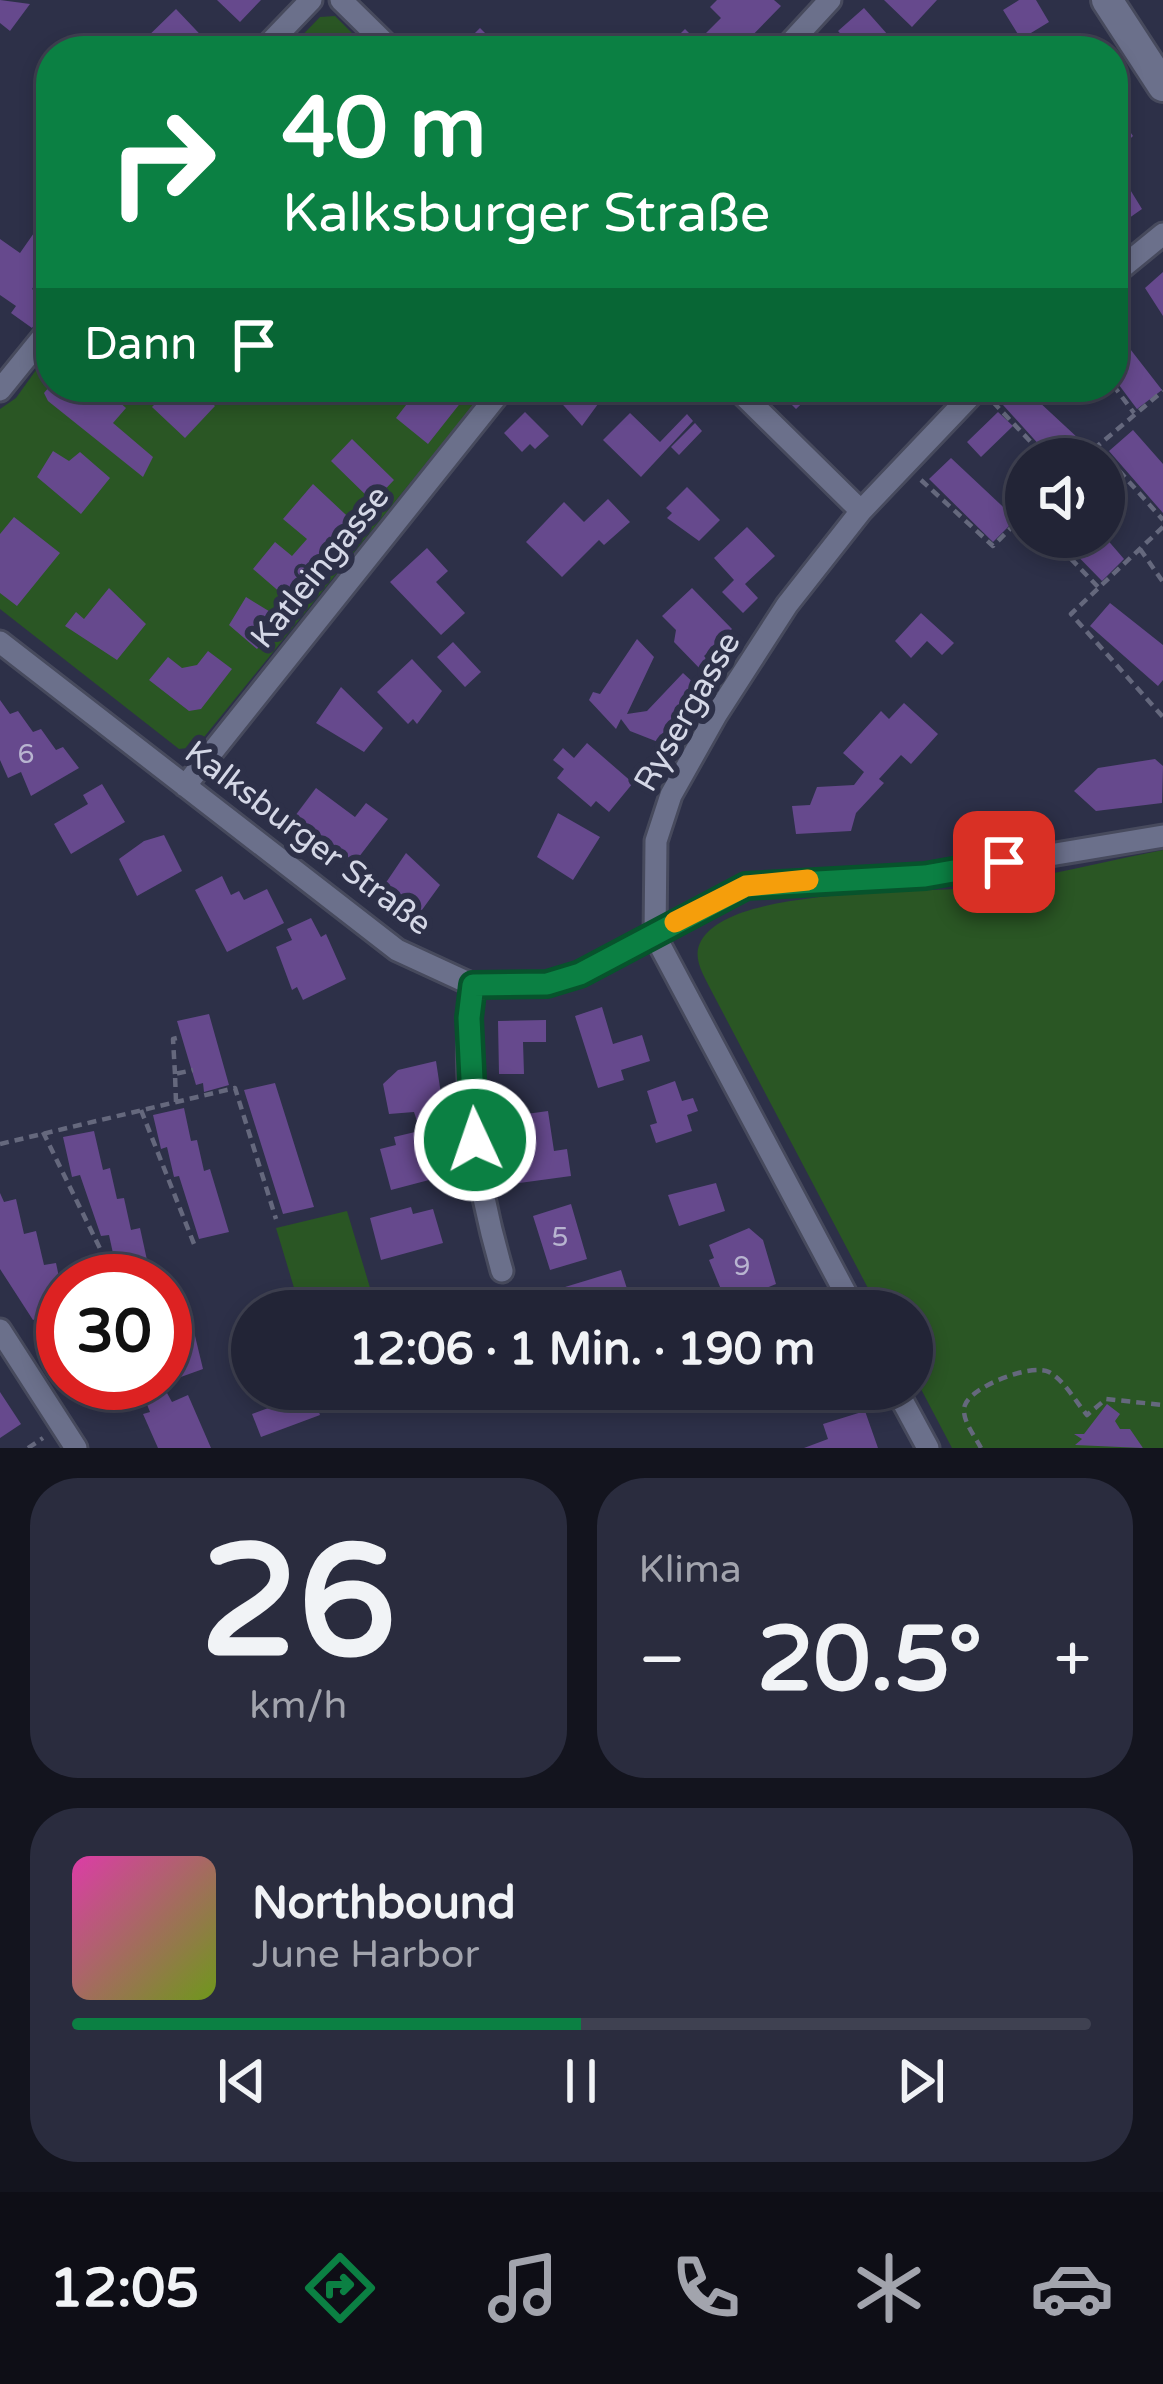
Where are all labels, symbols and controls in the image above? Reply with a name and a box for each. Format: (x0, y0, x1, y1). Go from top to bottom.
text: 40 m (282, 79, 486, 180)
icon: right (84, 84, 240, 240)
text: Kalksburger Straße (282, 181, 770, 246)
icon: arrive (221, 312, 287, 378)
text: Dann (84, 318, 197, 372)
map controls (1005, 438, 1125, 558)
button: sound (1005, 438, 1125, 558)
street label: Katleingasse (243, 478, 398, 656)
street label: Rysergasse (626, 625, 749, 798)
street label: Kalksburger Straße (177, 733, 439, 944)
house number: 6 (18, 738, 34, 771)
pin (953, 811, 1055, 913)
icon: arrive (971, 829, 1037, 895)
position arrow (412, 1077, 538, 1203)
house number: 5 (552, 1221, 568, 1254)
house number: 9 (734, 1250, 750, 1283)
speed limit sign: 30 (36, 1254, 192, 1410)
text: 12:06 · 1 Min. · 190 m (349, 1323, 815, 1377)
text: 26 (200, 1510, 396, 1698)
text: Klima (639, 1546, 742, 1593)
text: 20.5° (757, 1606, 982, 1715)
text: − (639, 1620, 686, 1700)
text: + (1054, 1620, 1091, 1700)
text: km/h (249, 1682, 347, 1729)
text: Northbound (252, 1877, 516, 1931)
text: June Harbor (252, 1931, 479, 1978)
icon: previous (209, 2048, 275, 2114)
icon: pause (548, 2048, 614, 2114)
icon: next (888, 2048, 954, 2114)
icon: directions (298, 2246, 382, 2330)
icon: music (481, 2246, 565, 2330)
icon: phone (664, 2246, 748, 2330)
icon: climate (847, 2246, 931, 2330)
icon: car (1030, 2246, 1114, 2330)
text: 12:05 (49, 2256, 199, 2321)

